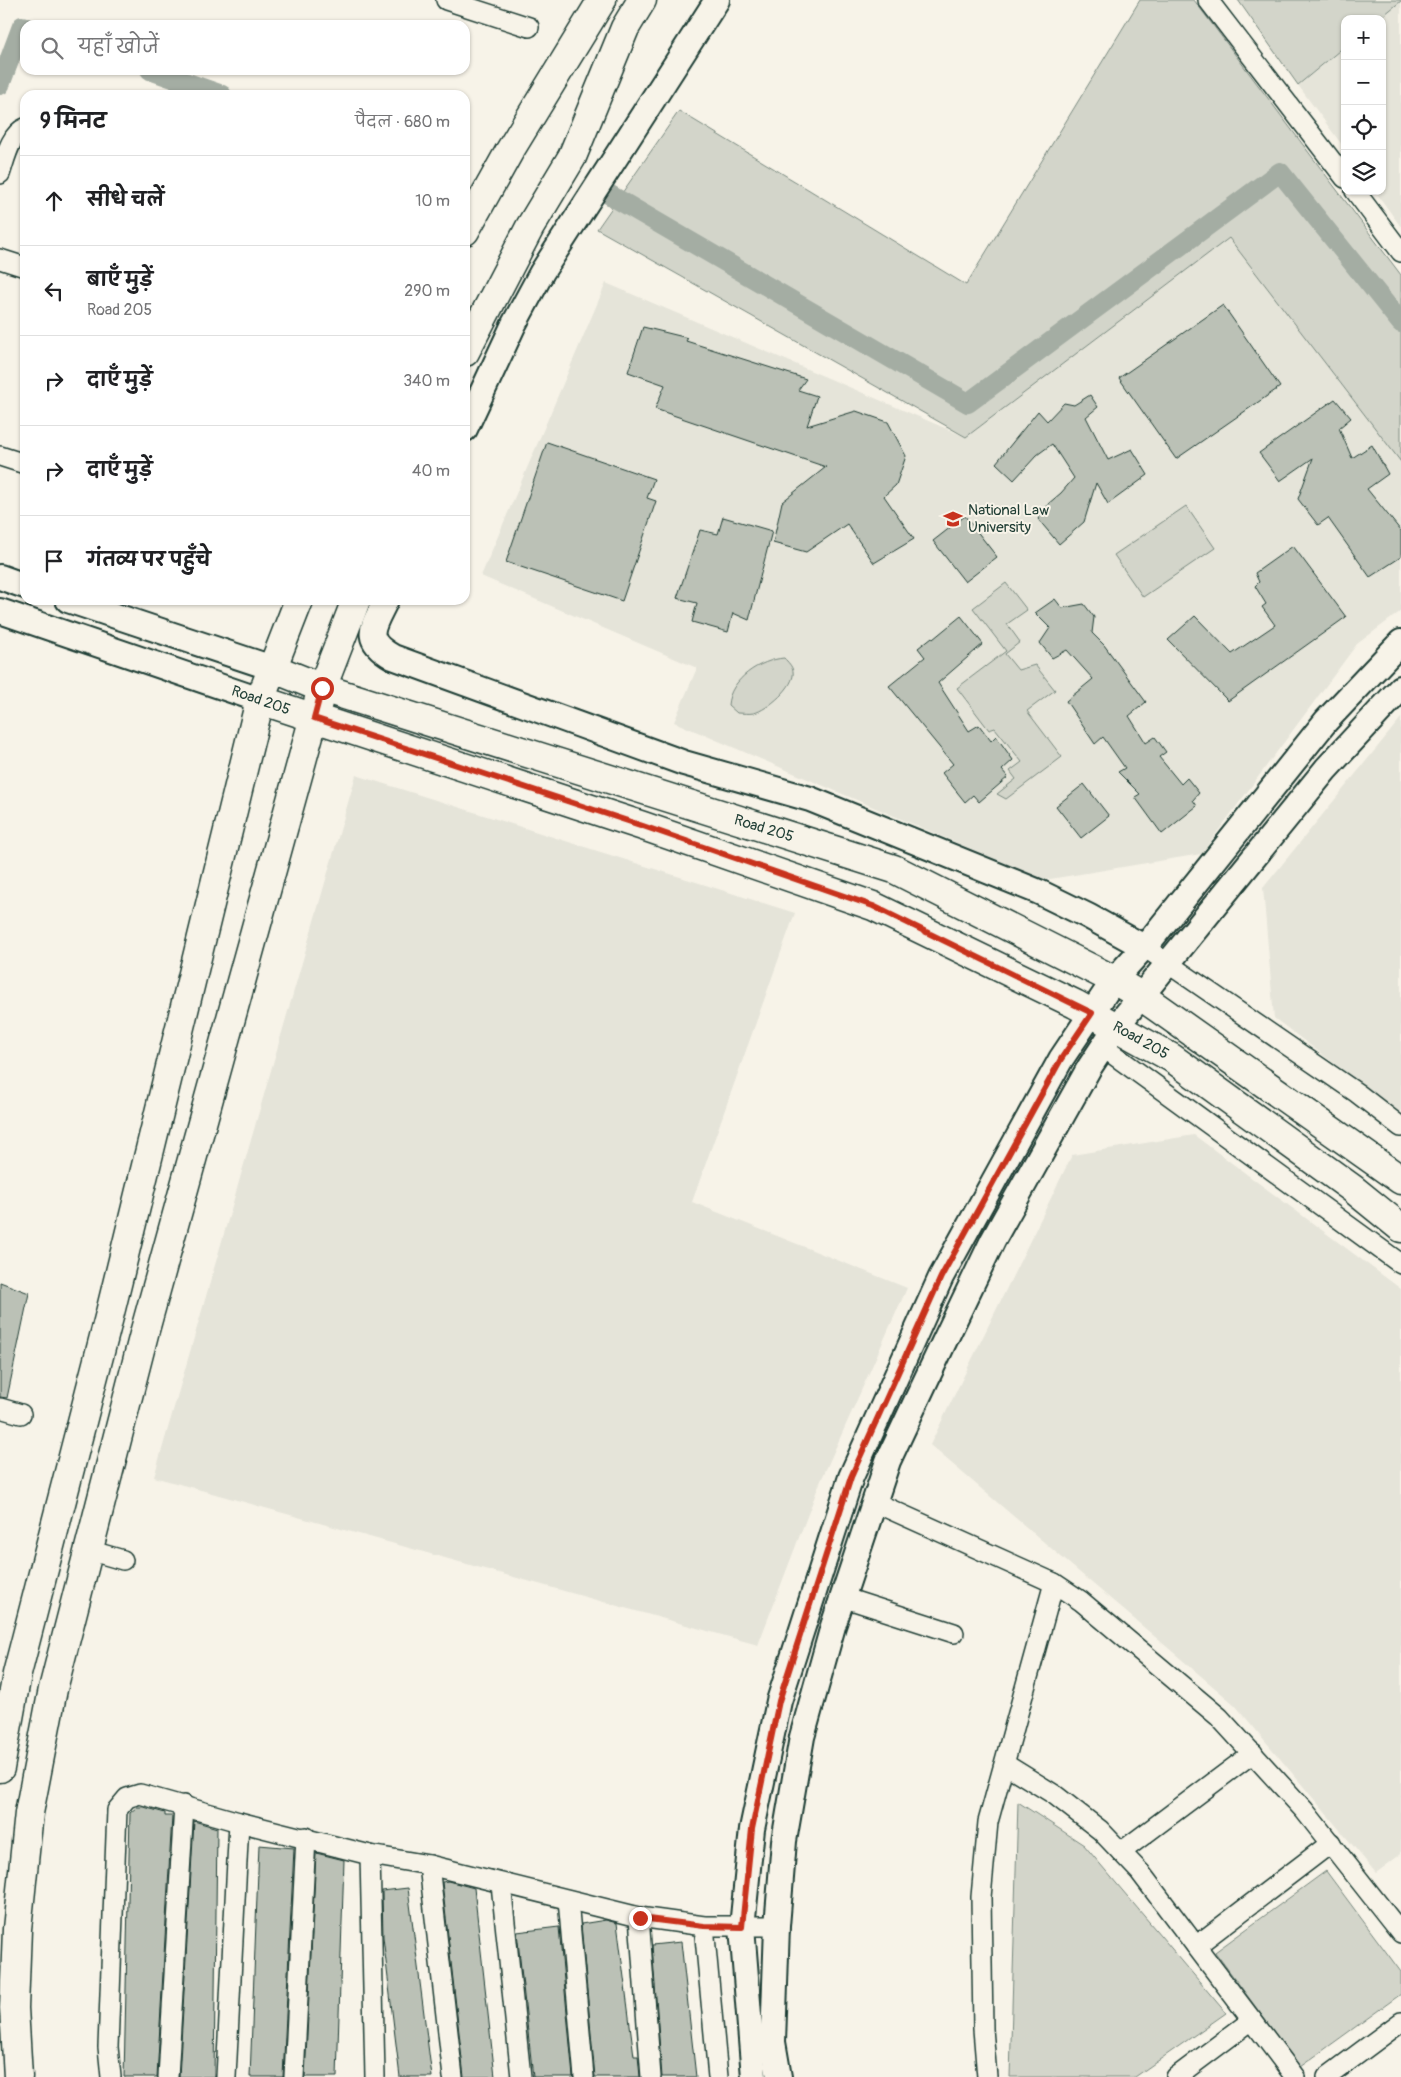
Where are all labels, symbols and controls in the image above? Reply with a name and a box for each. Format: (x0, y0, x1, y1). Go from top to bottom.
map controls (1341, 15, 1386, 195)
button: + (1341, 15, 1386, 60)
search box (20, 20, 470, 75)
icon: search (38, 34, 66, 62)
text: यहाँ खोजें (78, 35, 159, 59)
button: − (1341, 60, 1386, 105)
button: locate (1341, 105, 1386, 150)
text: 9 मिनट (40, 108, 106, 135)
text: पैदल · 680 m (355, 112, 450, 132)
button: layers (1341, 150, 1386, 195)
icon: ahead (40, 187, 68, 215)
text: सीधे चलें (87, 188, 164, 212)
text: 10 m (415, 191, 450, 211)
text: बाएँ मुड़ें (87, 268, 153, 292)
icon: left (40, 277, 68, 305)
text: 290 m (404, 281, 450, 301)
text: Road 205 (87, 300, 152, 320)
icon: right (40, 367, 68, 395)
text: दाएँ मुड़ें (87, 368, 152, 392)
text: 340 m (403, 371, 450, 391)
icon: right (40, 457, 68, 485)
text: दाएँ मुड़ें (87, 458, 152, 482)
text: 40 m (412, 461, 450, 481)
place label: National Law University (968, 501, 1049, 537)
school or university icon: National Law University (942, 508, 964, 530)
icon: arrive (40, 547, 68, 575)
text: गंतव्य पर पहुँचे (87, 548, 211, 572)
route start (311, 677, 334, 700)
street label: Road 205 (229, 682, 293, 719)
street label: Road 205 (732, 810, 796, 846)
street label: Road 205 (1109, 1017, 1172, 1064)
route end (629, 1907, 652, 1930)

